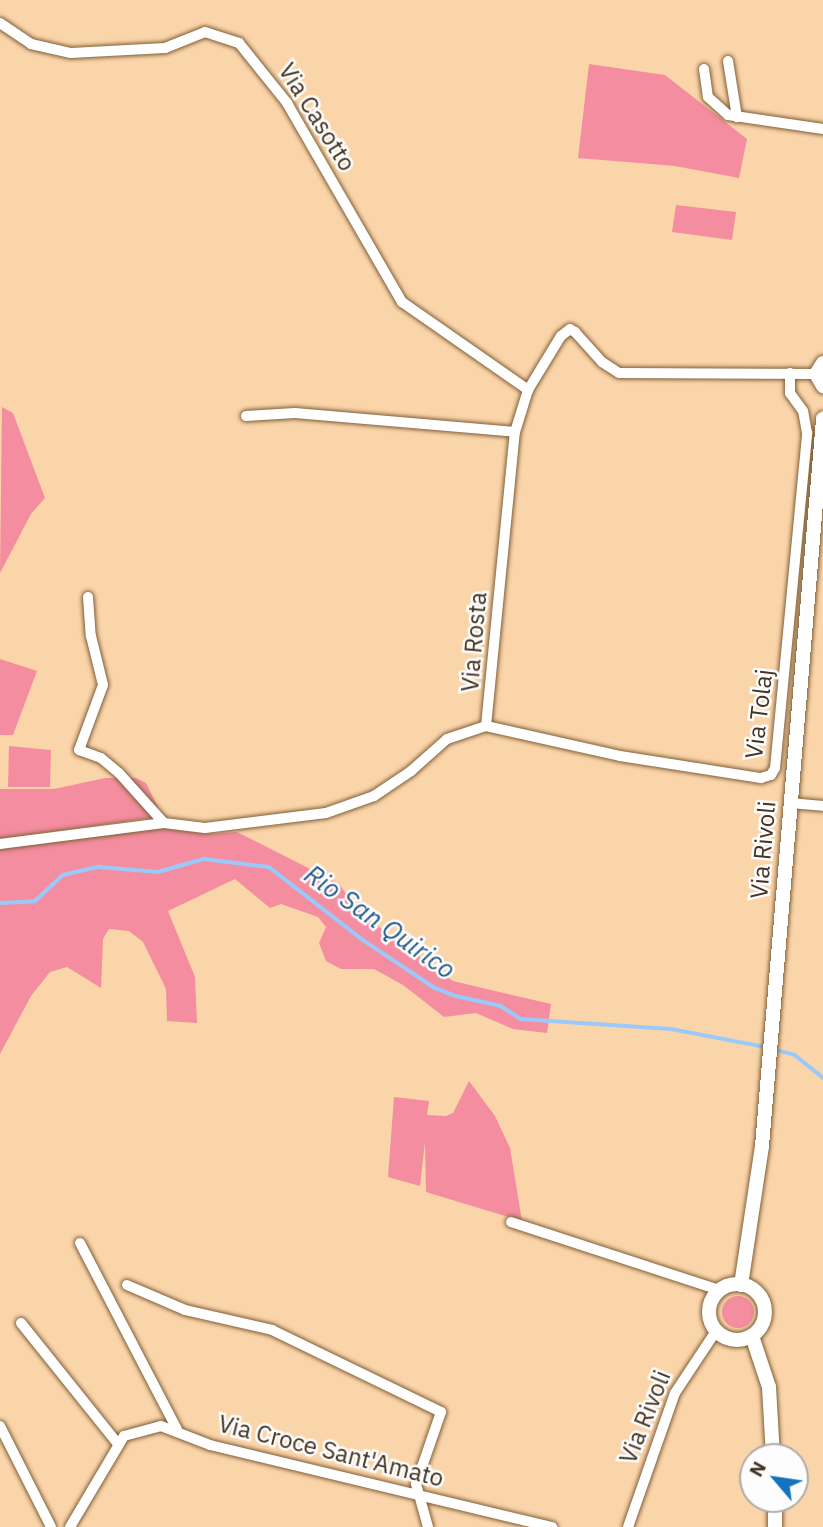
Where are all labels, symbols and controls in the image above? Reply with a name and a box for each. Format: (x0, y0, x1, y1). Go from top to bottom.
street label: Via Casotto (272, 58, 362, 176)
street label: Via Rosta (455, 591, 493, 693)
street label: Via Tolaj (739, 668, 779, 760)
street label: Via Rivoli (744, 800, 782, 900)
water label: Rio San Quirico (299, 859, 461, 985)
street label: Via Rivoli (613, 1366, 677, 1468)
street label: Via Croce Sant'Amato (215, 1409, 447, 1493)
north arrow (739, 1443, 809, 1513)
text: N (744, 1457, 771, 1481)

